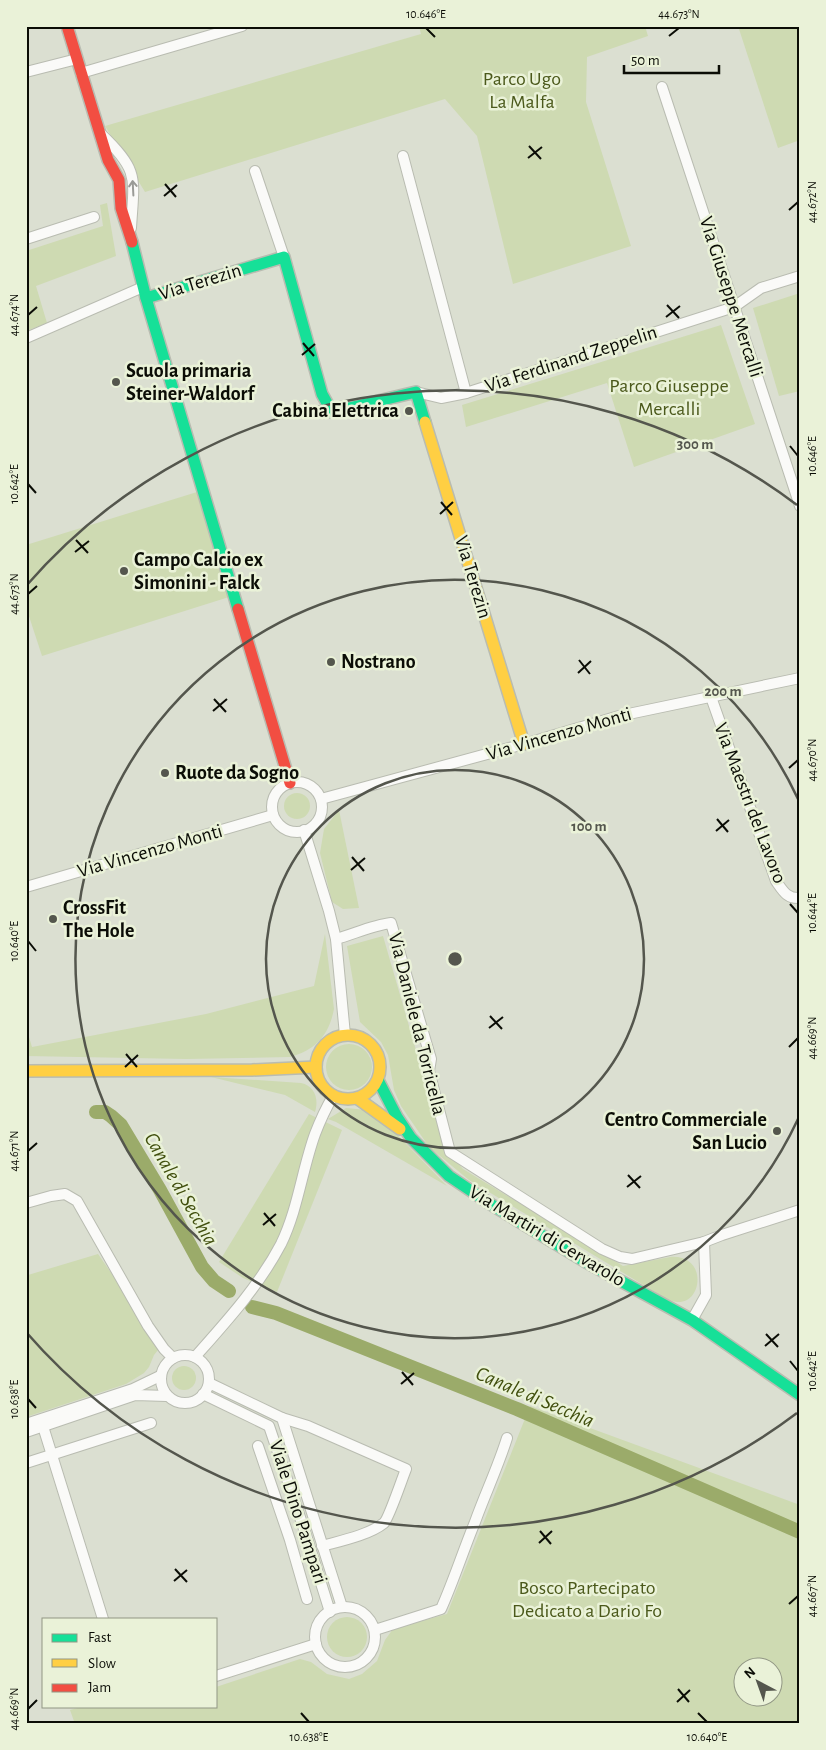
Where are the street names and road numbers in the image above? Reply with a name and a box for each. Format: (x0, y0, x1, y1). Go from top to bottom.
street label: Via Giuseppe Mercalli (696, 214, 766, 380)
street label: Via Terezin (156, 260, 244, 304)
street label: Via Ferdinand Zeppelin (482, 322, 660, 396)
street label: Via Terezin (451, 533, 495, 621)
street label: Via Vincenzo Monti (484, 704, 634, 764)
street label: Via Maestri del Lavoro (710, 720, 790, 886)
street label: Via Vincenzo Monti (75, 821, 225, 881)
street label: Via Daniele da Torricella (385, 931, 449, 1117)
street label: Via Martiri di Cervarolo (465, 1182, 629, 1290)
street label: Viale Dino Pampari (265, 1438, 331, 1586)

